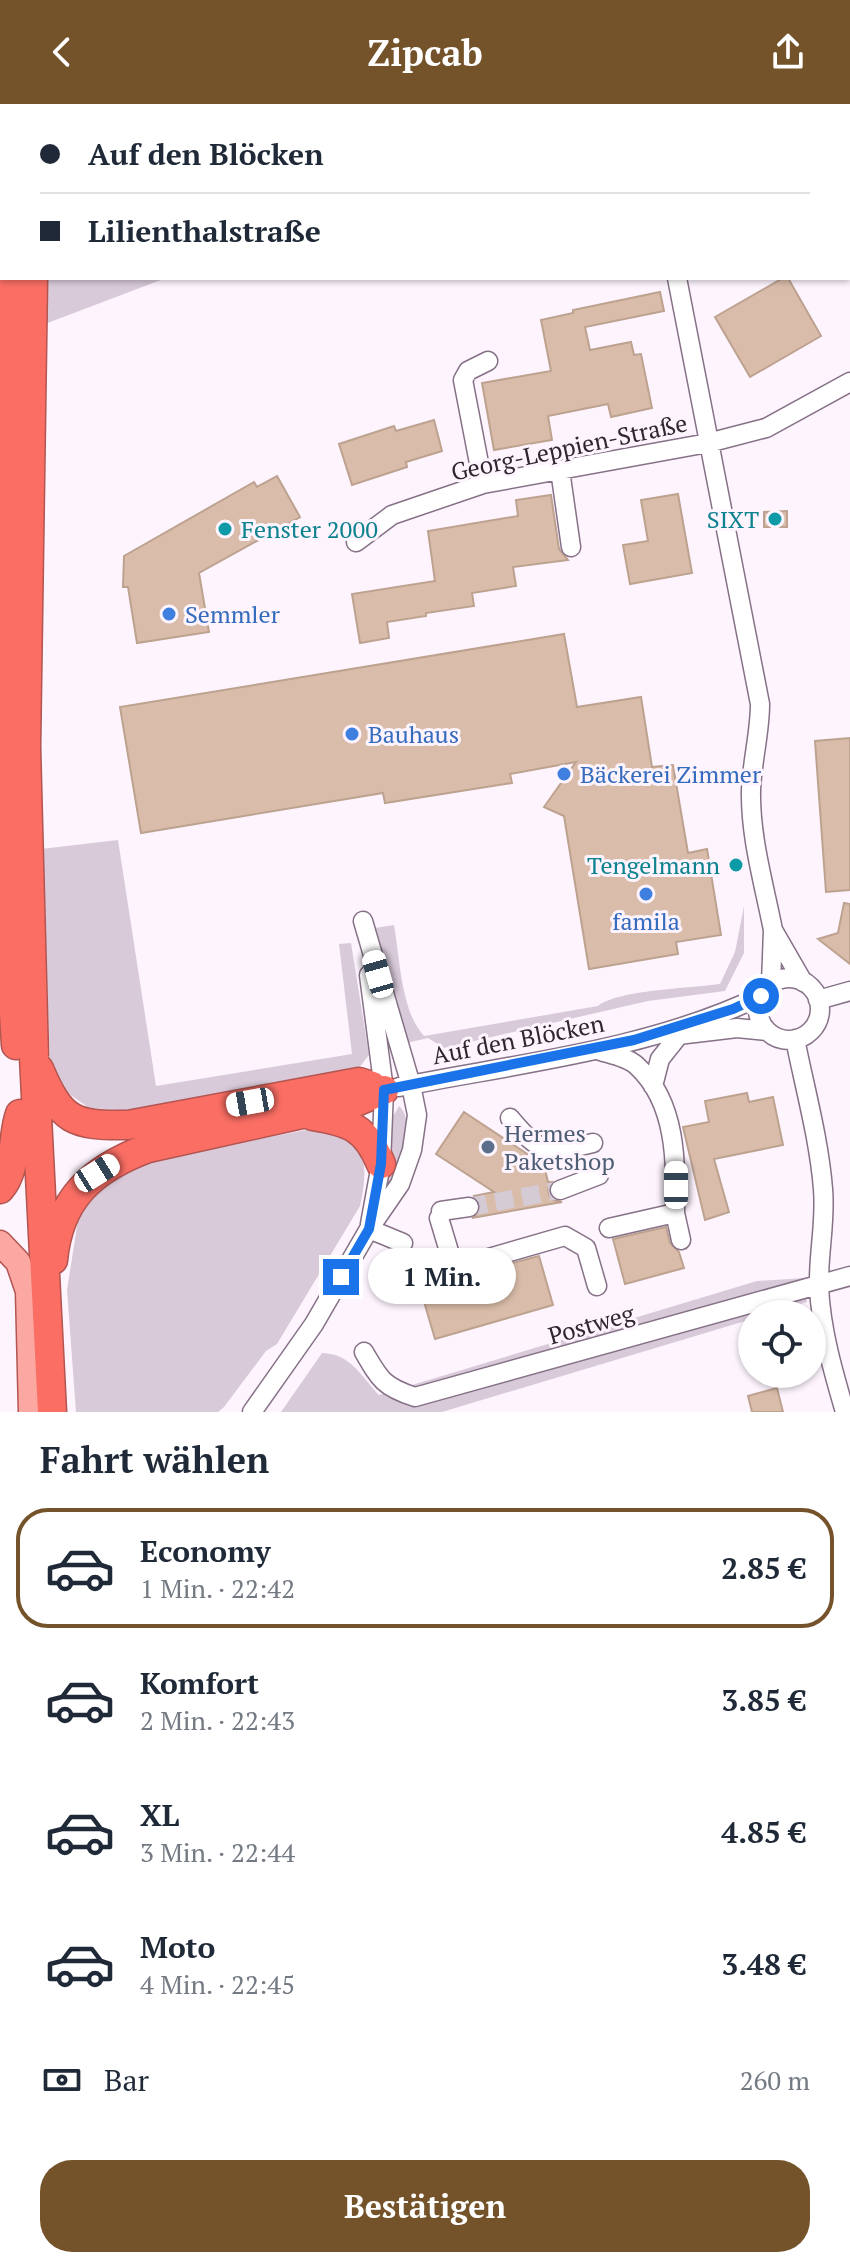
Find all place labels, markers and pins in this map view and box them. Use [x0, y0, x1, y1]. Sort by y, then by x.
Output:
place label: SIXT [707, 503, 759, 535]
marker: SIXT [766, 510, 784, 528]
place label: Fenster 2000 [241, 513, 378, 545]
marker: Fenster 2000 [216, 520, 234, 538]
place label: Semmler [185, 598, 281, 630]
marker: Semmler [160, 605, 178, 623]
place label: Bauhaus [368, 718, 459, 750]
marker: Bauhaus [343, 725, 361, 743]
place label: Bäckerei Zimmer [580, 758, 762, 790]
marker: Bäckerei Zimmer [555, 765, 573, 783]
place label: Tengelmann [587, 849, 720, 881]
marker: Tengelmann [727, 856, 745, 874]
marker: famila [637, 885, 655, 903]
place label: famila [612, 905, 680, 937]
place label: Hermes Paketshop [504, 1117, 615, 1177]
marker: Hermes Paketshop [479, 1138, 497, 1156]

